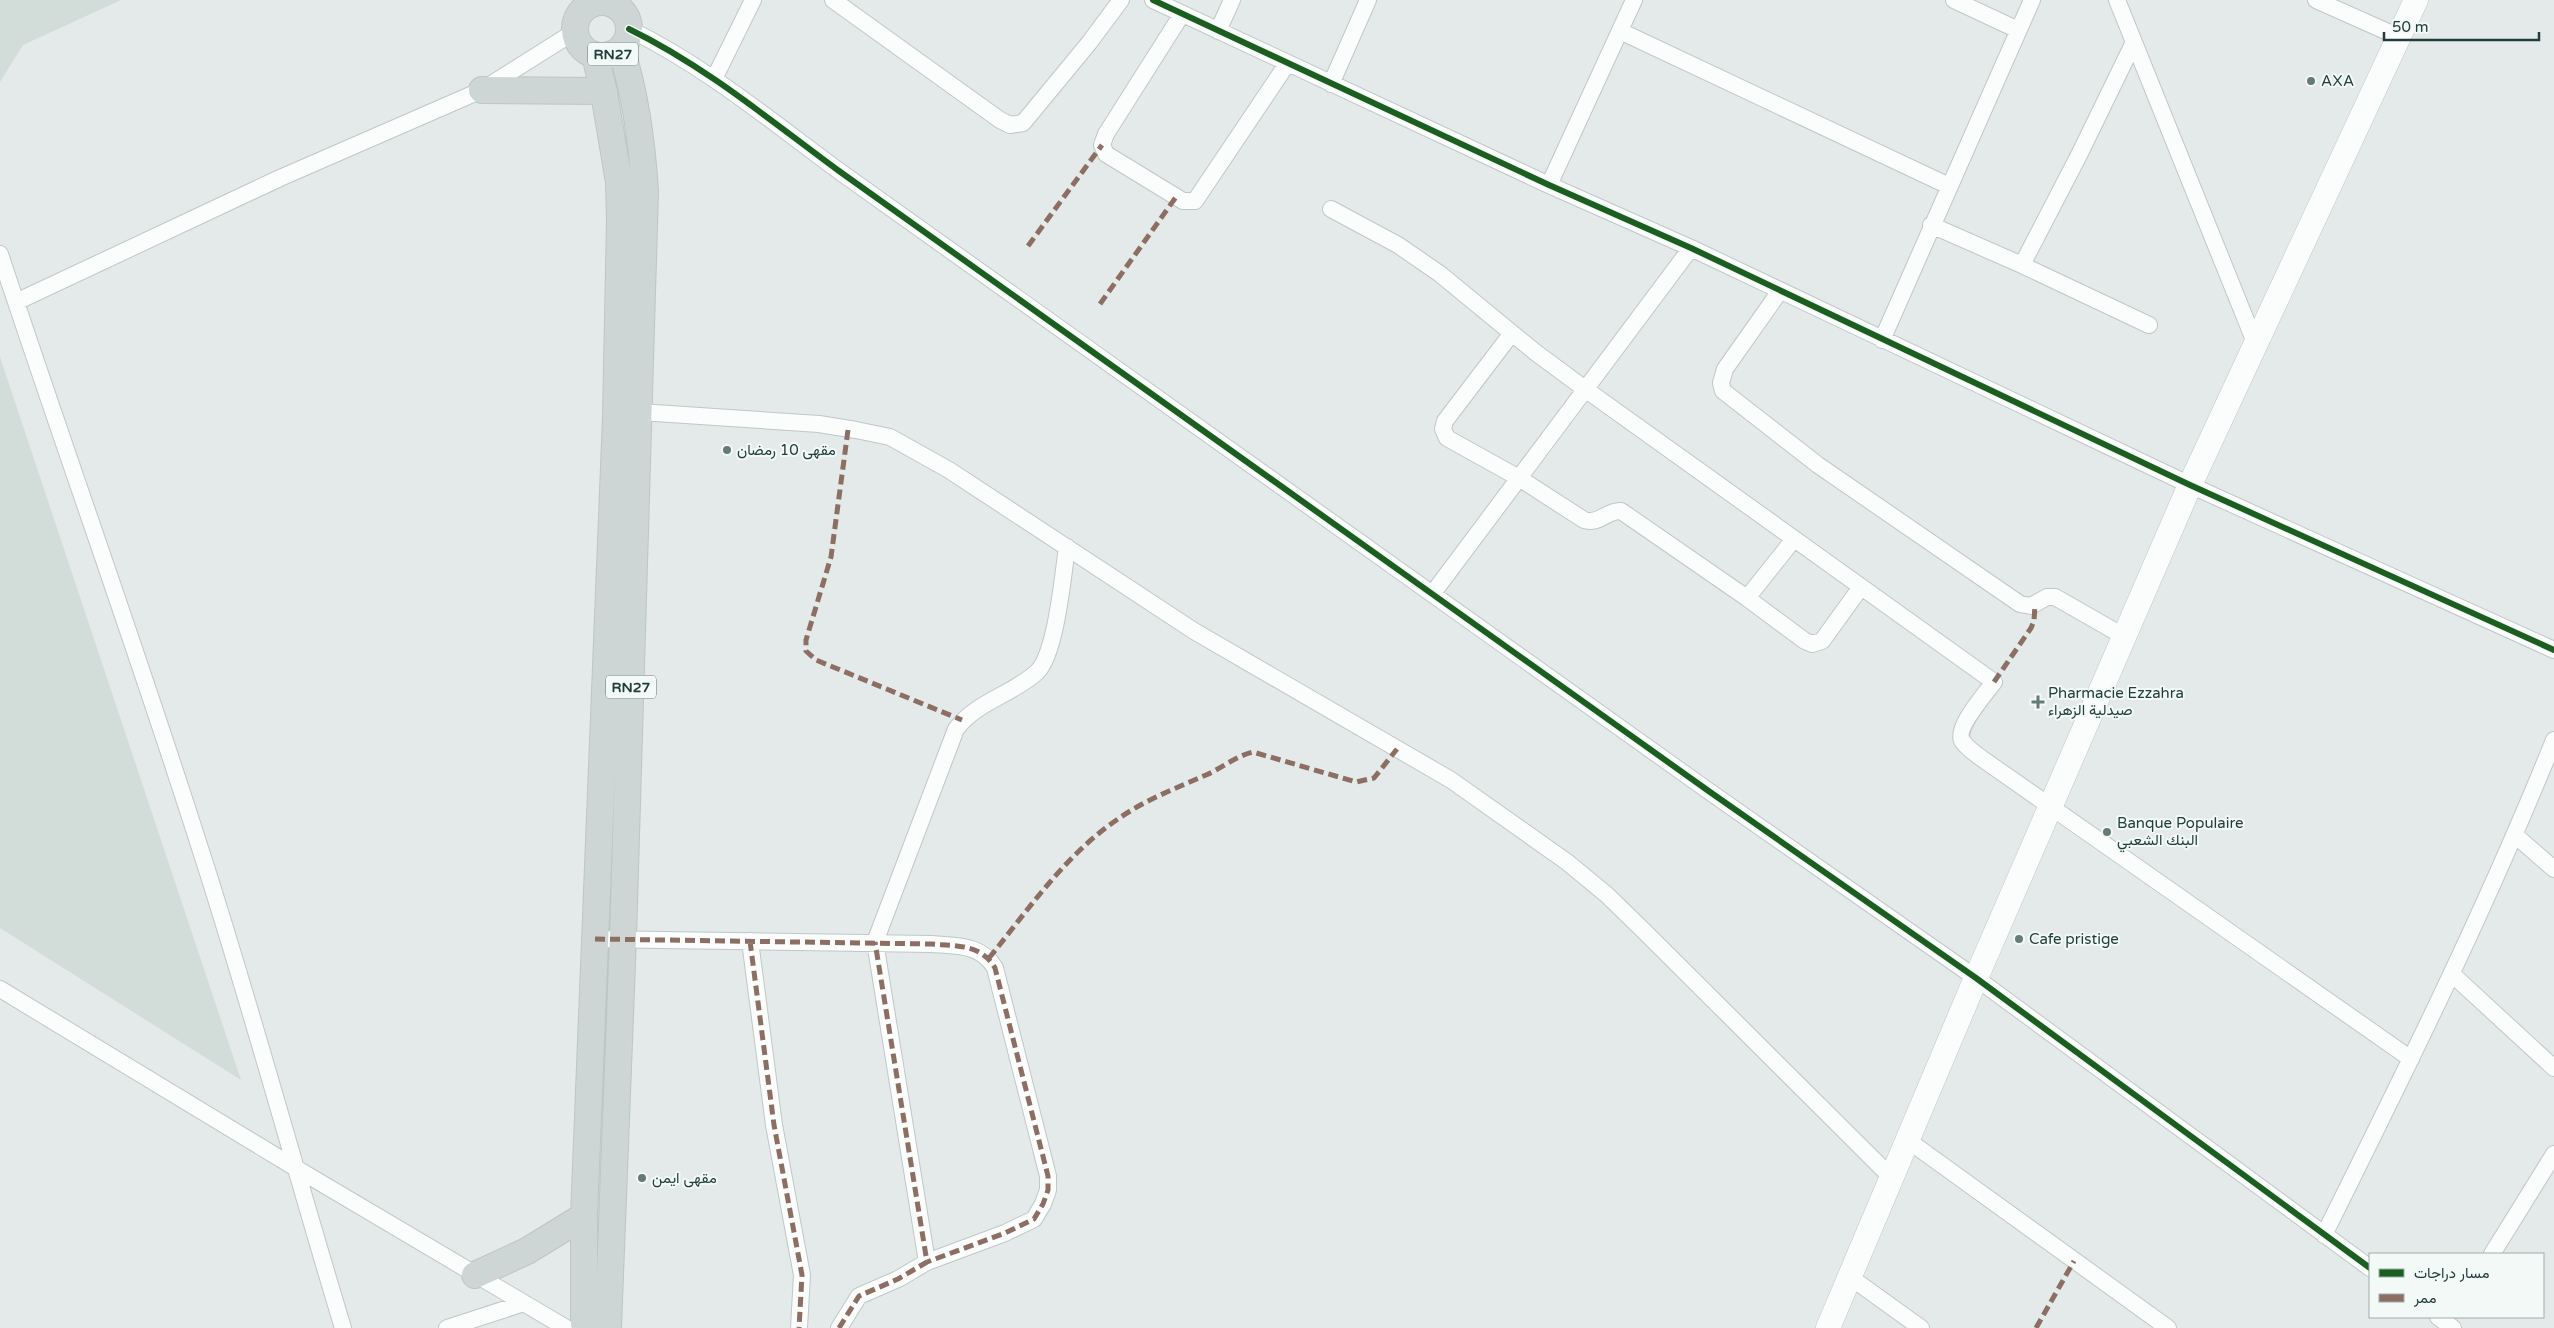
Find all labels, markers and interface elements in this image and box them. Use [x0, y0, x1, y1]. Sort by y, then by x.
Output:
scale bar [2384, 10, 2539, 42]
text: 50 m [2392, 18, 2429, 36]
road number: RN27 [588, 42, 638, 66]
place label: AXA [2321, 72, 2354, 90]
marker: AXA [2305, 75, 2317, 87]
place label: مقهى 10 رمضان [737, 441, 836, 460]
marker: مقهى 10 رمضان [721, 444, 733, 456]
road number: RN27 [606, 676, 656, 699]
place label: Pharmacie Ezzahra صيدلية الزهراء [2048, 684, 2184, 719]
marker: Pharmacie Ezzahra صيدلية الزهراء [2032, 696, 2044, 708]
place label: Banque Populaire البنك الشعبي [2117, 814, 2243, 853]
marker: Banque Populaire البنك الشعبي [2101, 826, 2113, 838]
place label: Cafe pristige [2029, 930, 2119, 948]
marker: Cafe pristige [2013, 933, 2025, 945]
place label: مقهى ايمن [652, 1169, 717, 1188]
marker: مقهى ايمن [636, 1172, 648, 1184]
legend [2369, 1253, 2544, 1318]
text: مسار دراجات [2414, 1264, 2489, 1282]
text: ممر [2413, 1289, 2436, 1307]

